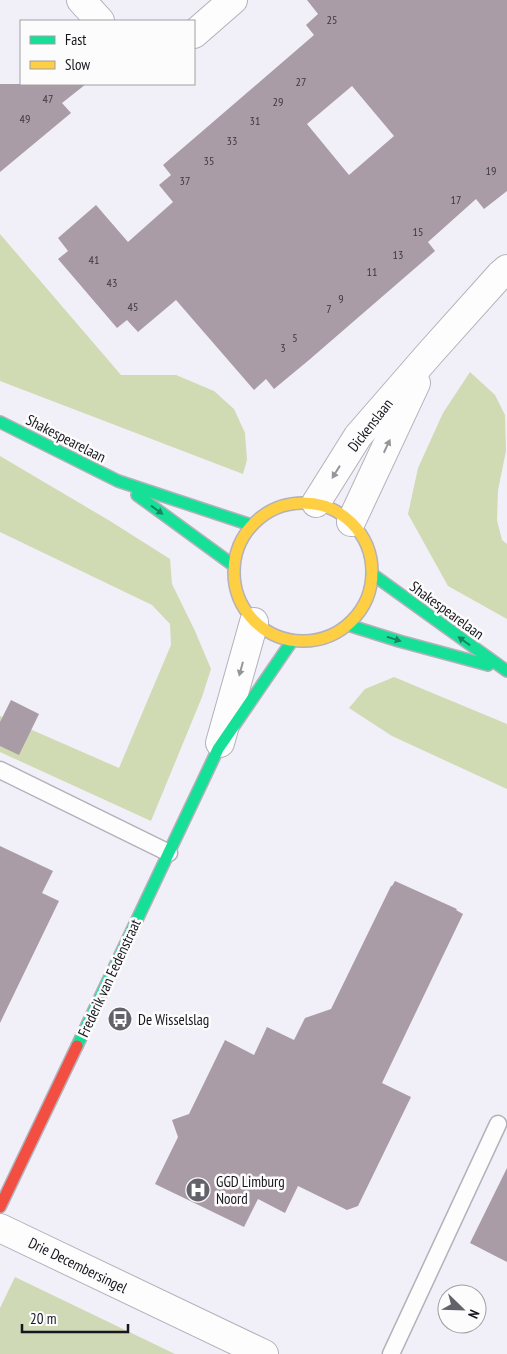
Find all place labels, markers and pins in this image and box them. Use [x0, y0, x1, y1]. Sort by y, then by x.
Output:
bus stop icon: De Wisselslag [107, 1006, 133, 1032]
place label: De Wisselslag [138, 1010, 209, 1029]
place label: GGD Limburg Noord [216, 1172, 285, 1208]
hospital icon: GGD Limburg Noord [185, 1177, 211, 1203]

